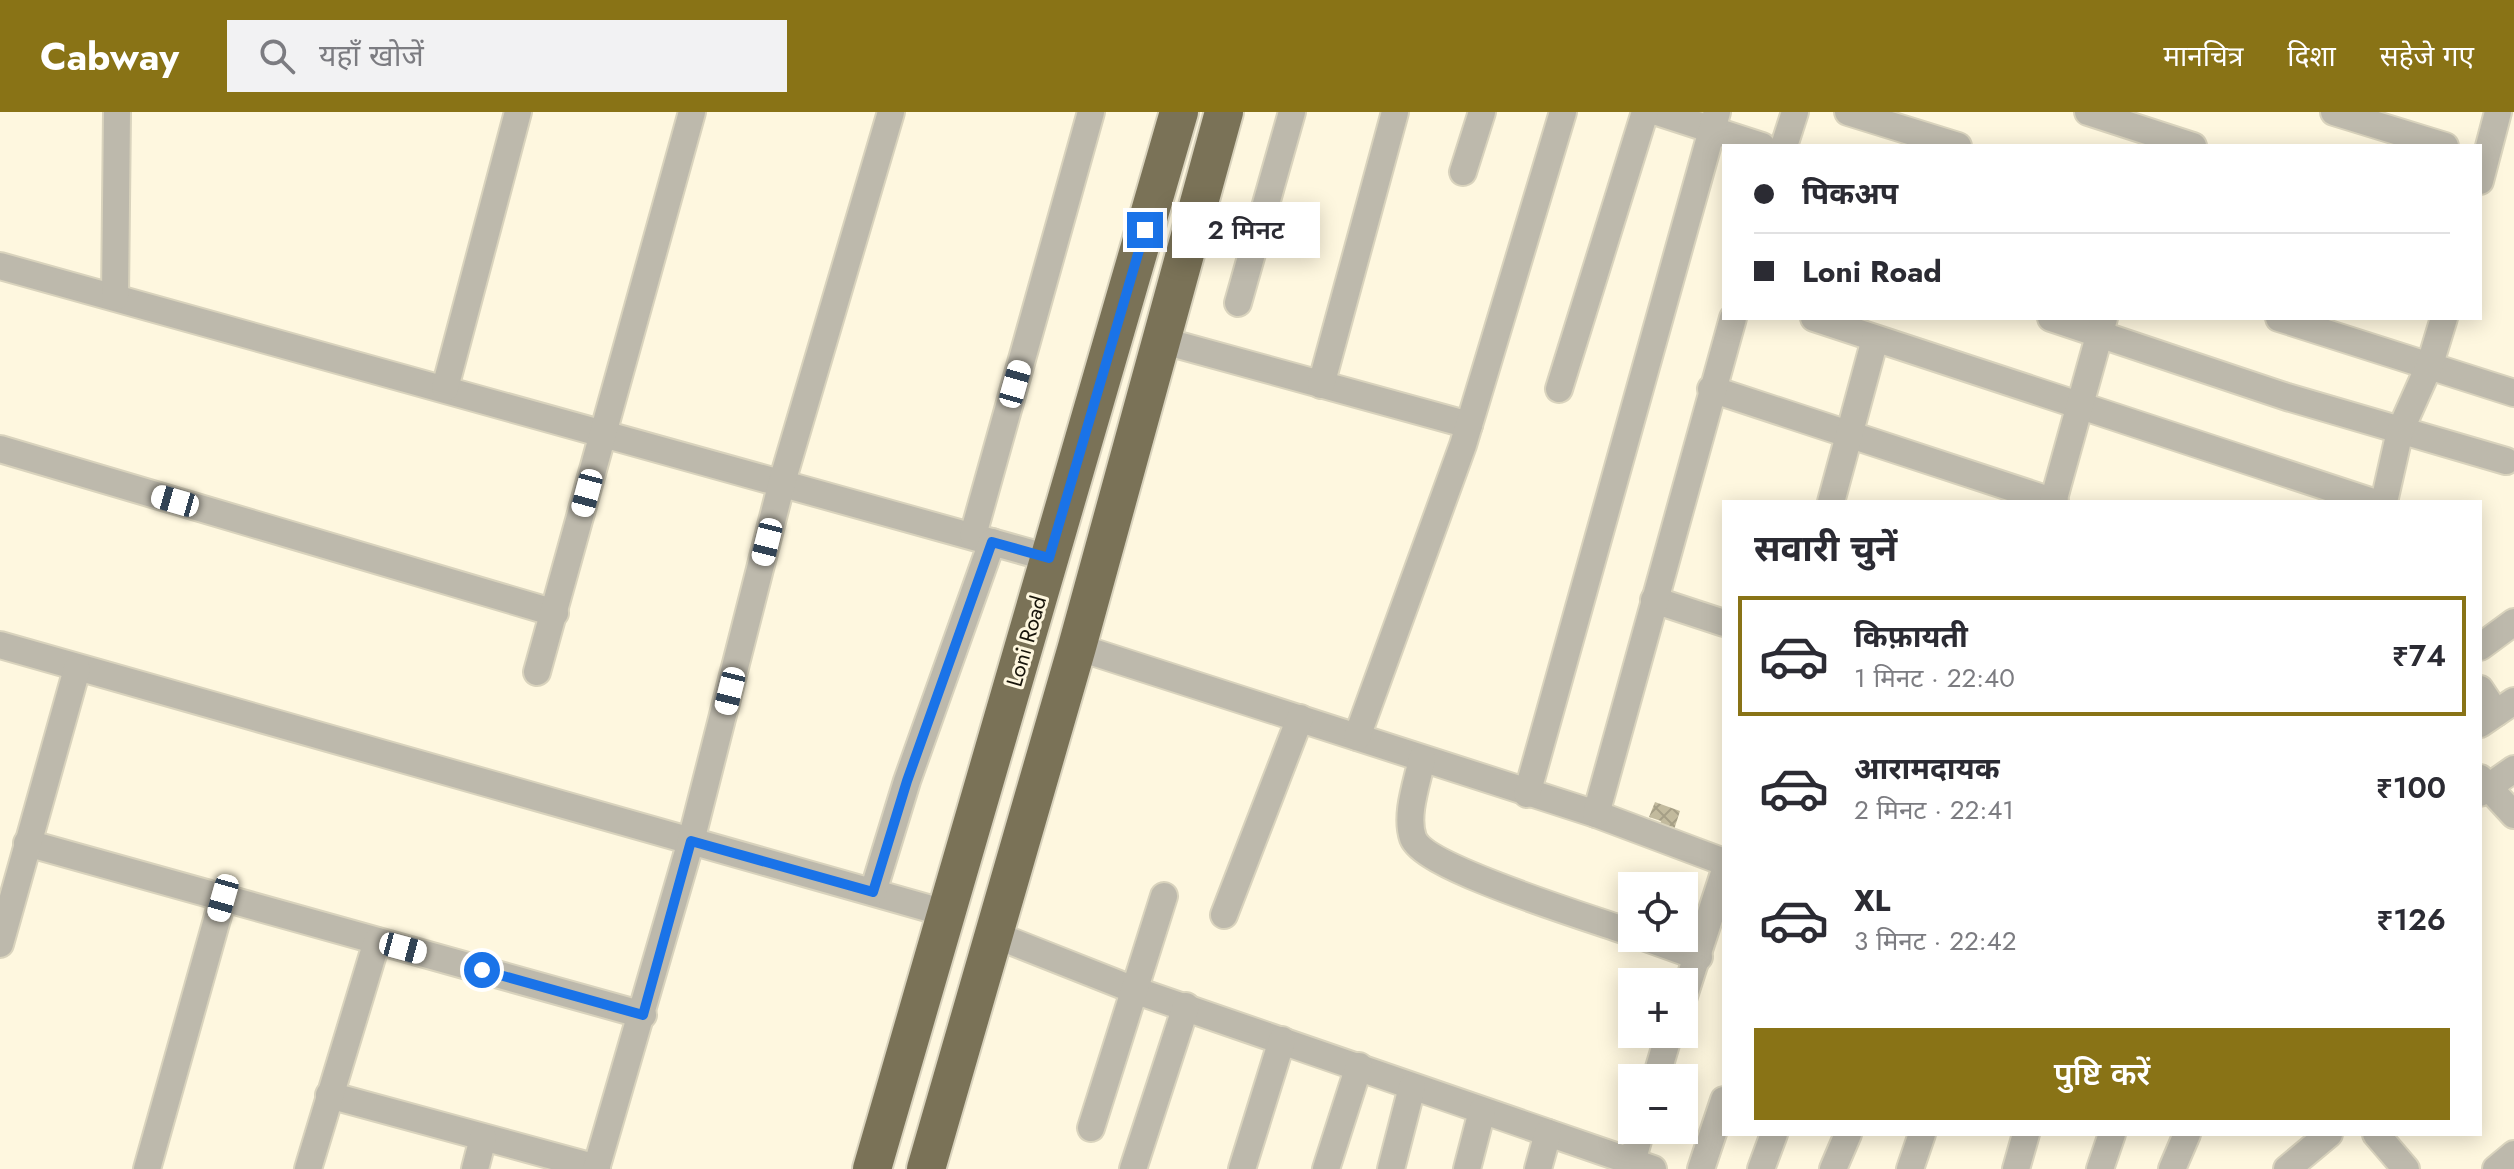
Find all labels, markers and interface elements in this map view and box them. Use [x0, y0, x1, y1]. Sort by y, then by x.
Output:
search box [227, 20, 787, 92]
text: Cabway [40, 29, 179, 84]
icon: search [255, 34, 299, 78]
text: यहाँ खोजें [319, 34, 424, 77]
text: मानचित्र [2163, 36, 2243, 77]
text: दिशा [2287, 36, 2336, 77]
text: सहेजे गए [2380, 36, 2474, 77]
text: पिकअप [1802, 172, 1898, 215]
callout: 2 मिनट [1173, 202, 1321, 258]
text: 2 मिनट [1208, 211, 1284, 249]
route end [1127, 212, 1163, 248]
text: Loni Road [1802, 250, 1942, 293]
car [997, 358, 1033, 410]
car [569, 467, 605, 519]
car [149, 483, 201, 519]
car [750, 516, 784, 568]
text: सवारी चुनें [1754, 522, 1897, 574]
street label: Loni Road [998, 592, 1054, 690]
text: किफ़ायती [1854, 615, 1968, 658]
icon: car [1758, 620, 1830, 692]
text: ₹74 [2392, 634, 2446, 677]
text: 1 मिनट · 22:40 [1854, 659, 2015, 697]
car [713, 665, 747, 717]
text: आरामदायक [1854, 747, 2000, 790]
icon: car [1758, 752, 1830, 824]
text: ₹100 [2376, 766, 2446, 809]
text: 2 मिनट · 22:41 [1854, 791, 2014, 829]
car [205, 872, 241, 924]
map controls [1618, 872, 1698, 1144]
button: locate [1618, 872, 1698, 952]
text: XL [1854, 879, 1890, 922]
icon: car [1758, 884, 1830, 956]
text: ₹126 [2376, 898, 2446, 941]
text: 3 मिनट · 22:42 [1854, 922, 2017, 960]
car [377, 930, 429, 966]
route start [464, 952, 500, 988]
button: + [1618, 968, 1698, 1048]
button: पुष्टि करें [1754, 1028, 2450, 1120]
button: − [1618, 1064, 1698, 1144]

